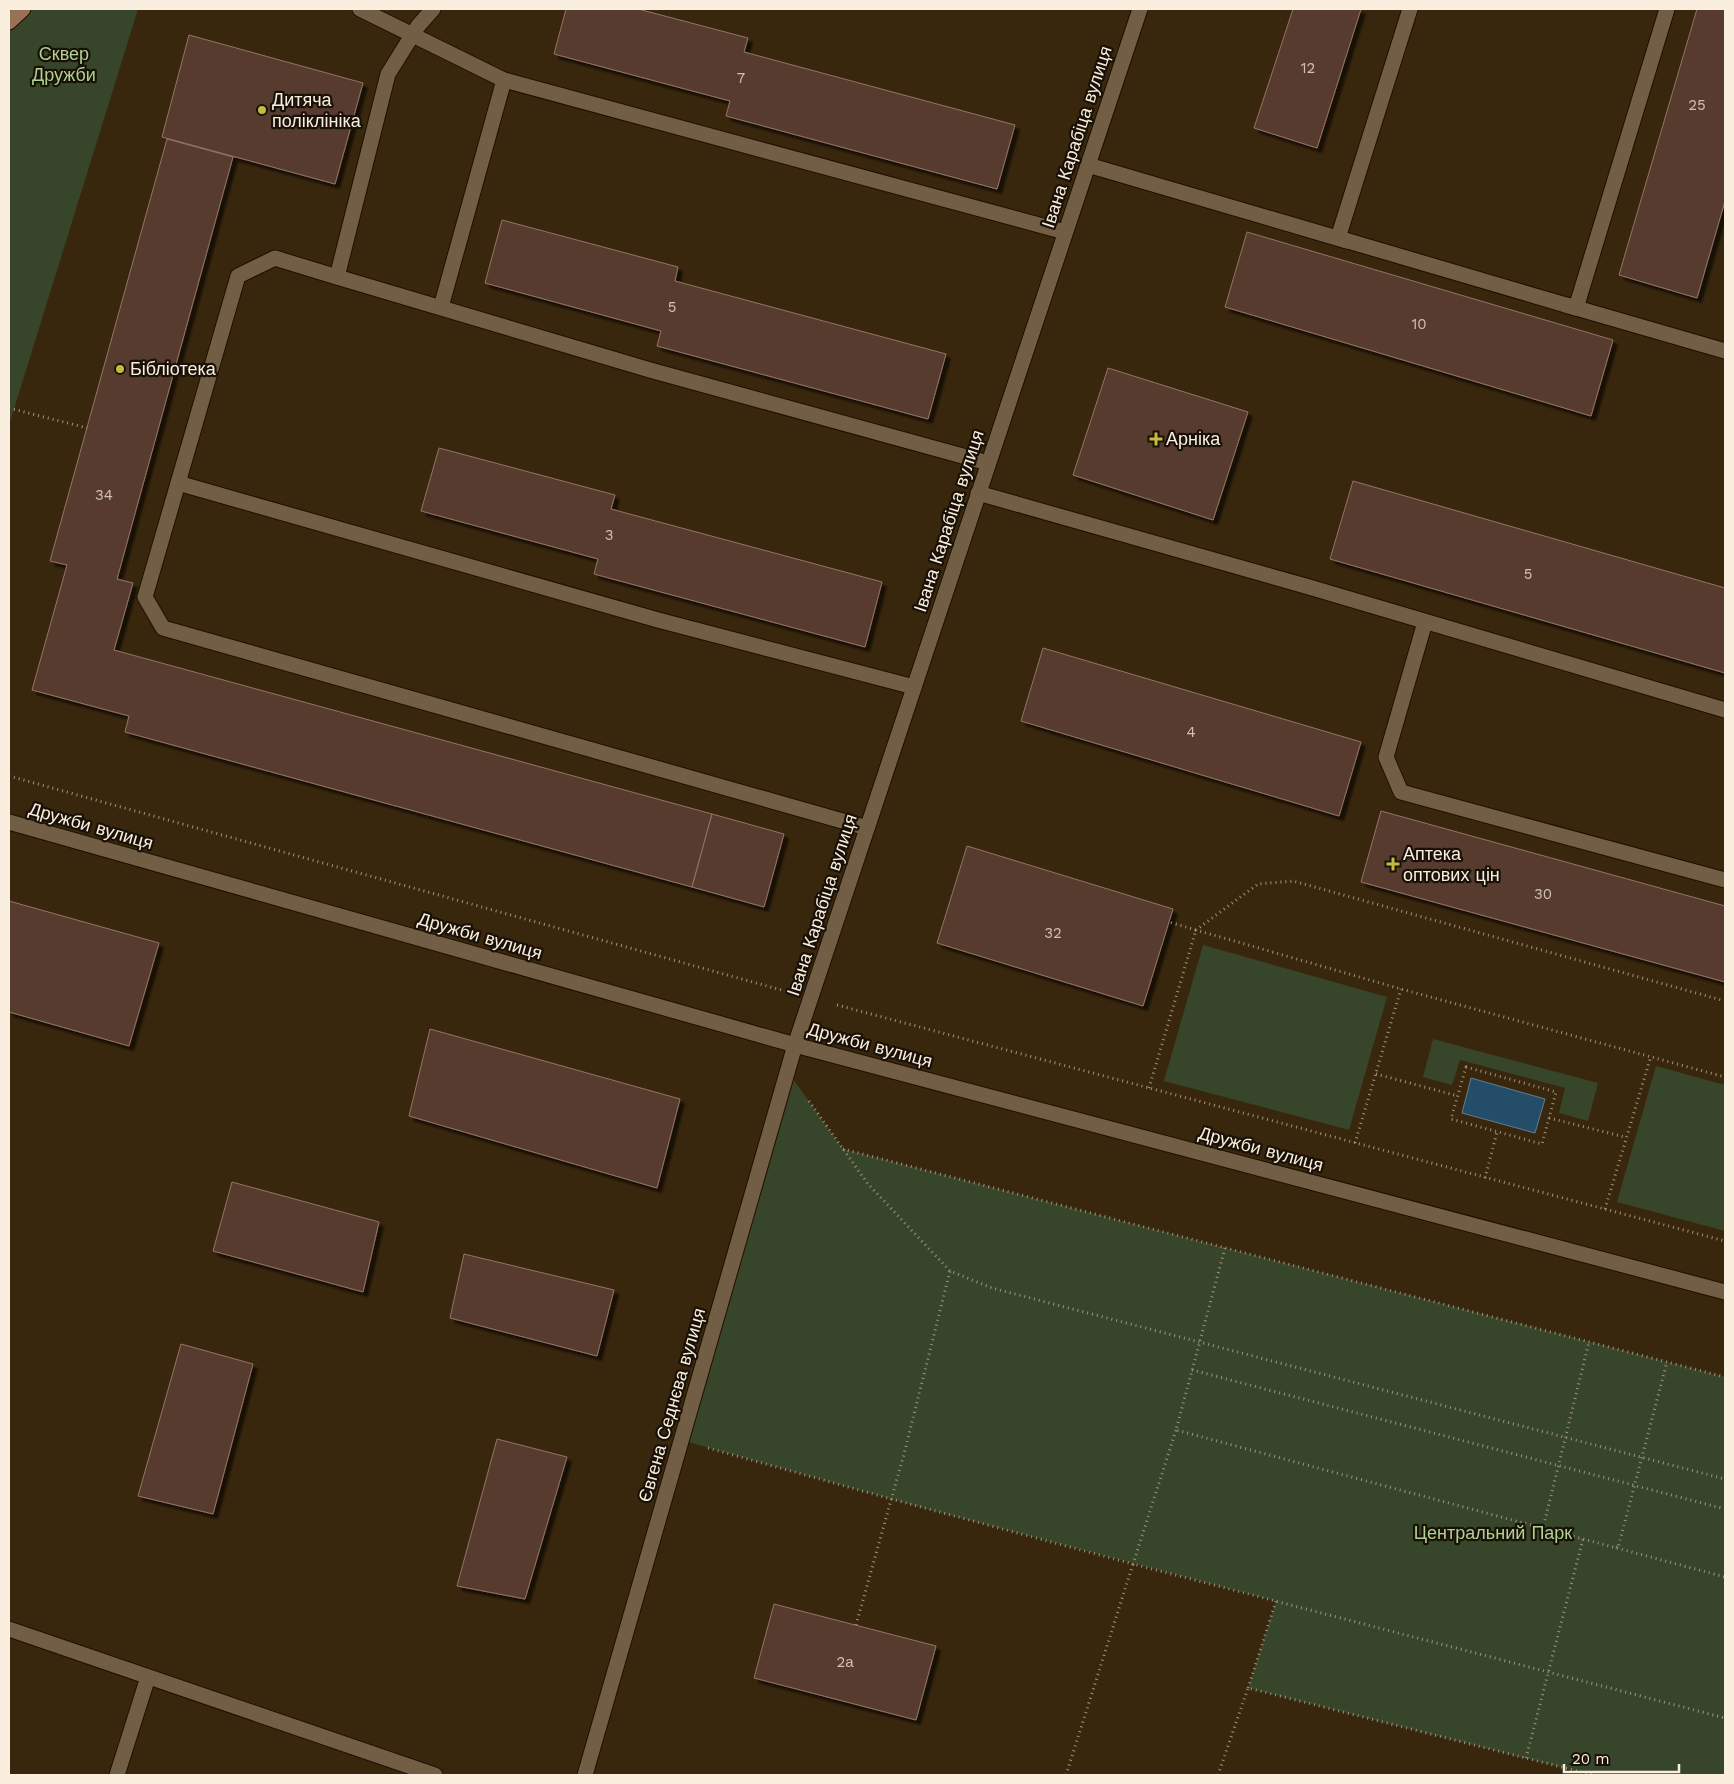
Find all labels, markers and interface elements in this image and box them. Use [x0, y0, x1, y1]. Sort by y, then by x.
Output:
park label: Сквер Дружби [32, 43, 96, 85]
street label: Івана Карабіца вулиця [1037, 43, 1116, 231]
house number: 12 [1301, 59, 1315, 77]
house number: 7 [737, 69, 745, 87]
place label: Дитяча поліклініка [272, 89, 362, 131]
house number: 25 [1688, 96, 1706, 114]
marker: Дитяча поліклініка [256, 104, 268, 116]
house number: 5 [668, 298, 676, 316]
house number: 10 [1411, 315, 1427, 333]
place label: Бібліотека [130, 358, 217, 379]
marker: Бібліотека [114, 363, 126, 375]
street label: Івана Карабіца вулиця [909, 427, 988, 615]
place label: Арніка [1166, 428, 1221, 449]
marker: Арніка [1150, 433, 1162, 445]
house number: 34 [95, 486, 113, 504]
house number: 3 [605, 526, 613, 544]
house number: 5 [1524, 565, 1532, 583]
house number: 4 [1186, 723, 1196, 741]
street label: Дружби вулиця [27, 798, 156, 853]
street label: Івана Карабіца вулиця [782, 811, 861, 999]
place label: Аптека оптових цін [1403, 843, 1500, 885]
marker: Аптека оптових цін [1387, 858, 1399, 870]
house number: 30 [1534, 885, 1552, 903]
street label: Дружби вулиця [416, 908, 545, 963]
house number: 32 [1044, 924, 1062, 942]
street label: Дружби вулиця [805, 1018, 935, 1071]
street label: Дружби вулиця [1196, 1122, 1326, 1175]
street label: Євгена Седнєва вулиця [634, 1305, 709, 1504]
park label: Центральний Парк [1414, 1522, 1572, 1543]
house number: 2а [836, 1653, 854, 1671]
scale bar [1564, 1742, 1679, 1774]
text: 20 m [1572, 1750, 1610, 1768]

